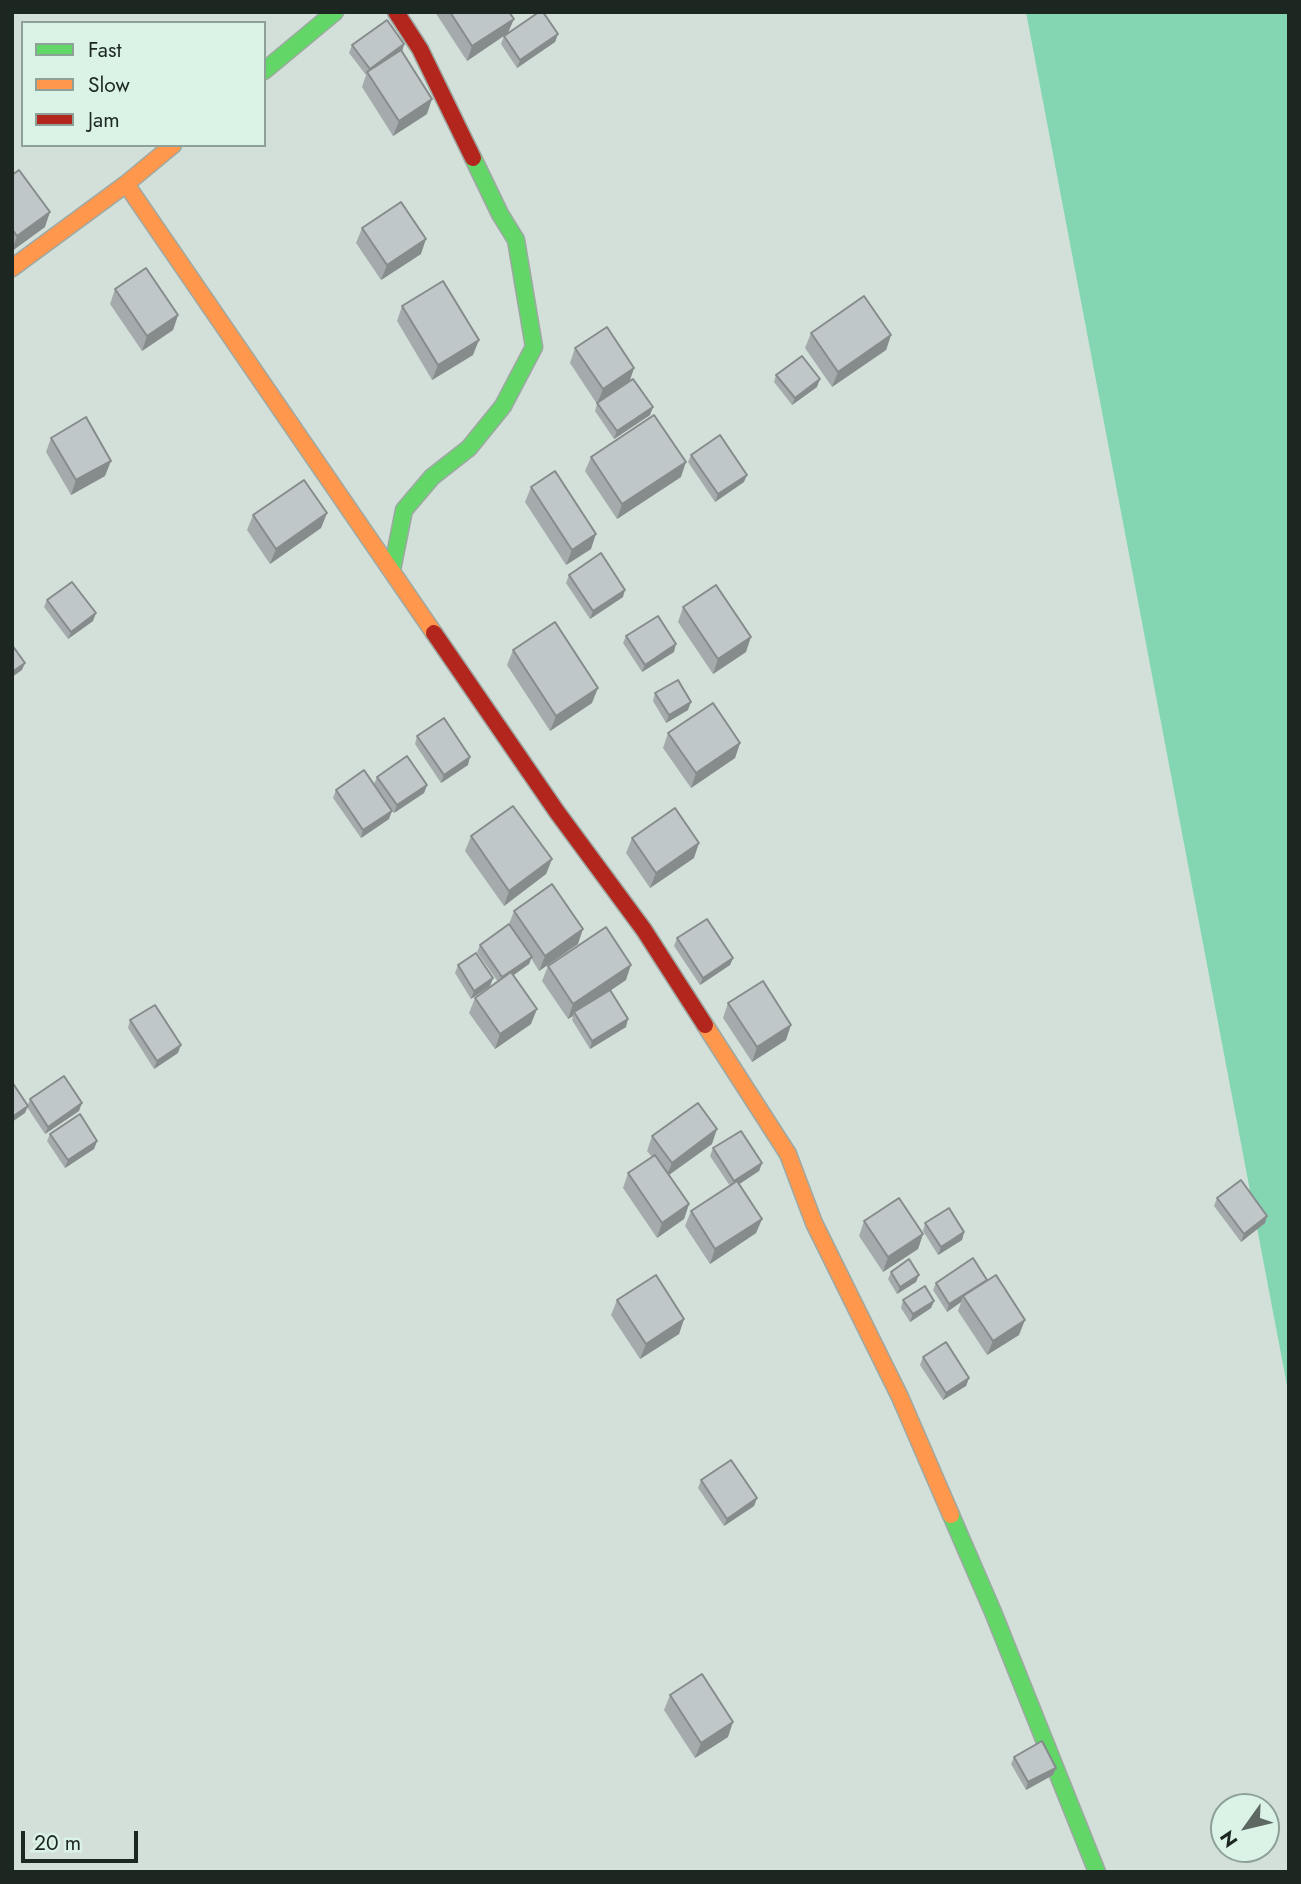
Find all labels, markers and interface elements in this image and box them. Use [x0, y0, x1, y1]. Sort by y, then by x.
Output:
legend [21, 21, 266, 147]
text: Fast [88, 35, 121, 65]
text: Slow [88, 70, 130, 100]
text: Jam [88, 105, 120, 135]
north arrow [1210, 1793, 1280, 1863]
scale bar [24, 1818, 142, 1862]
text: N [1213, 1825, 1244, 1853]
text: 20 m [34, 1828, 81, 1858]

